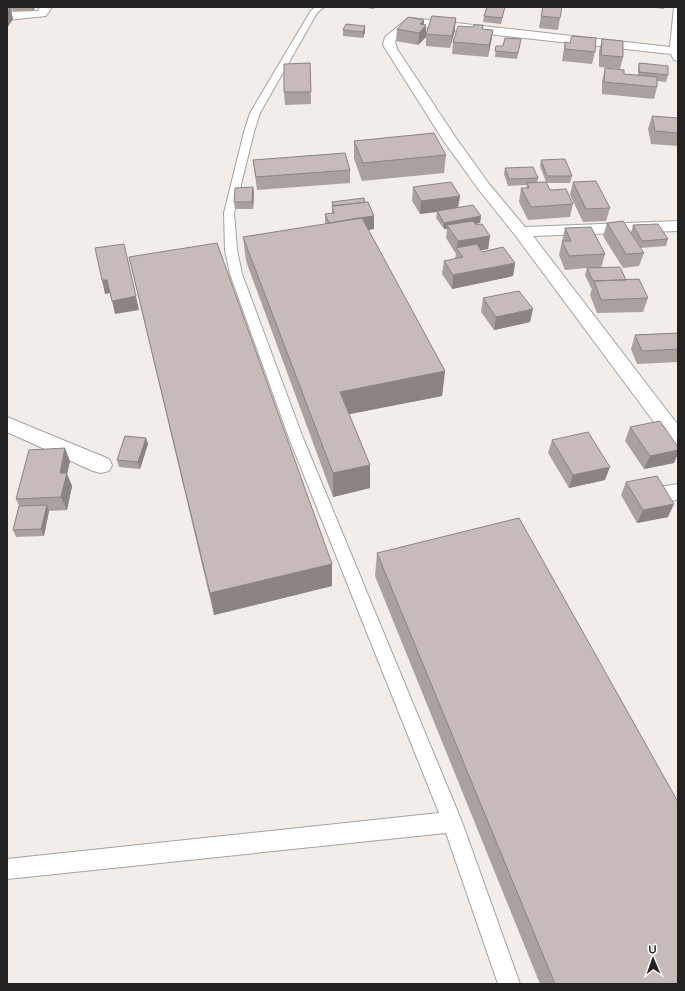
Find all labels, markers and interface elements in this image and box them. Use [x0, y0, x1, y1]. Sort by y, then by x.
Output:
north arrow [633, 939, 673, 979]
text: U [648, 943, 657, 956]

